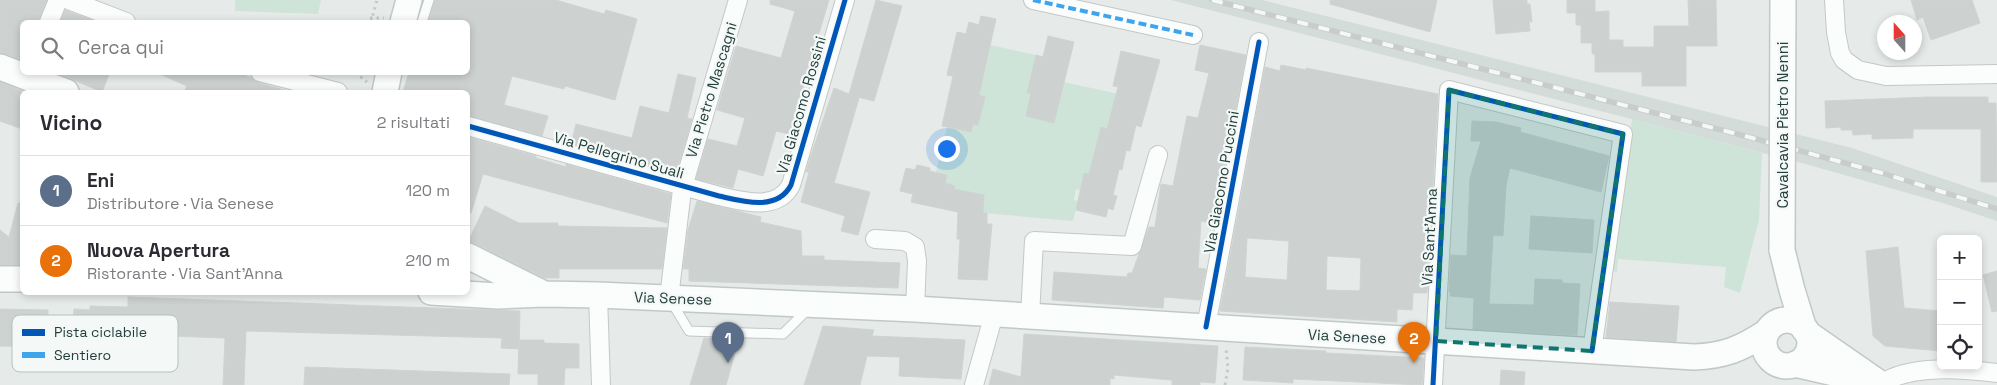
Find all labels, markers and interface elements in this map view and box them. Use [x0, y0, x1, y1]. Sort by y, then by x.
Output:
north arrow [1877, 15, 1922, 60]
search box [20, 20, 470, 75]
street label: Via Pietro Mascagni [681, 20, 741, 160]
icon: search [38, 34, 66, 62]
street label: Via Giacomo Rossini [772, 34, 830, 176]
text: Cerca qui [78, 35, 164, 60]
street label: Cavalcavia Pietro Nenni [1773, 41, 1792, 209]
text: Vicino [40, 109, 102, 136]
street label: Via Giacomo Puccini [1199, 109, 1243, 255]
text: 2 risultati [377, 112, 450, 133]
street label: Via Pellegrino Suali [552, 127, 686, 183]
your location [934, 136, 960, 162]
text: Eni [87, 168, 114, 193]
text: 1 [52, 180, 60, 201]
text: 120 m [406, 180, 450, 201]
street label: Via Sant'Anna [1417, 187, 1441, 286]
text: Distributore · Via Senese [87, 193, 274, 214]
map controls [1937, 235, 1982, 370]
button: + [1937, 235, 1982, 280]
text: Nuova Apertura [87, 238, 230, 263]
text: 2 [51, 250, 61, 271]
text: 210 m [406, 250, 450, 271]
text: Ristorante · Via Sant'Anna [87, 263, 283, 284]
button: − [1937, 280, 1982, 325]
street label: Via Senese [634, 287, 713, 309]
legend [12, 315, 178, 372]
pin: 1 [712, 322, 744, 363]
pin: 2 [1398, 322, 1430, 363]
text: Pista ciclabile [54, 323, 147, 341]
street label: Via Senese [1307, 324, 1387, 348]
button: locate [1937, 325, 1982, 370]
text: Sentiero [54, 346, 111, 364]

